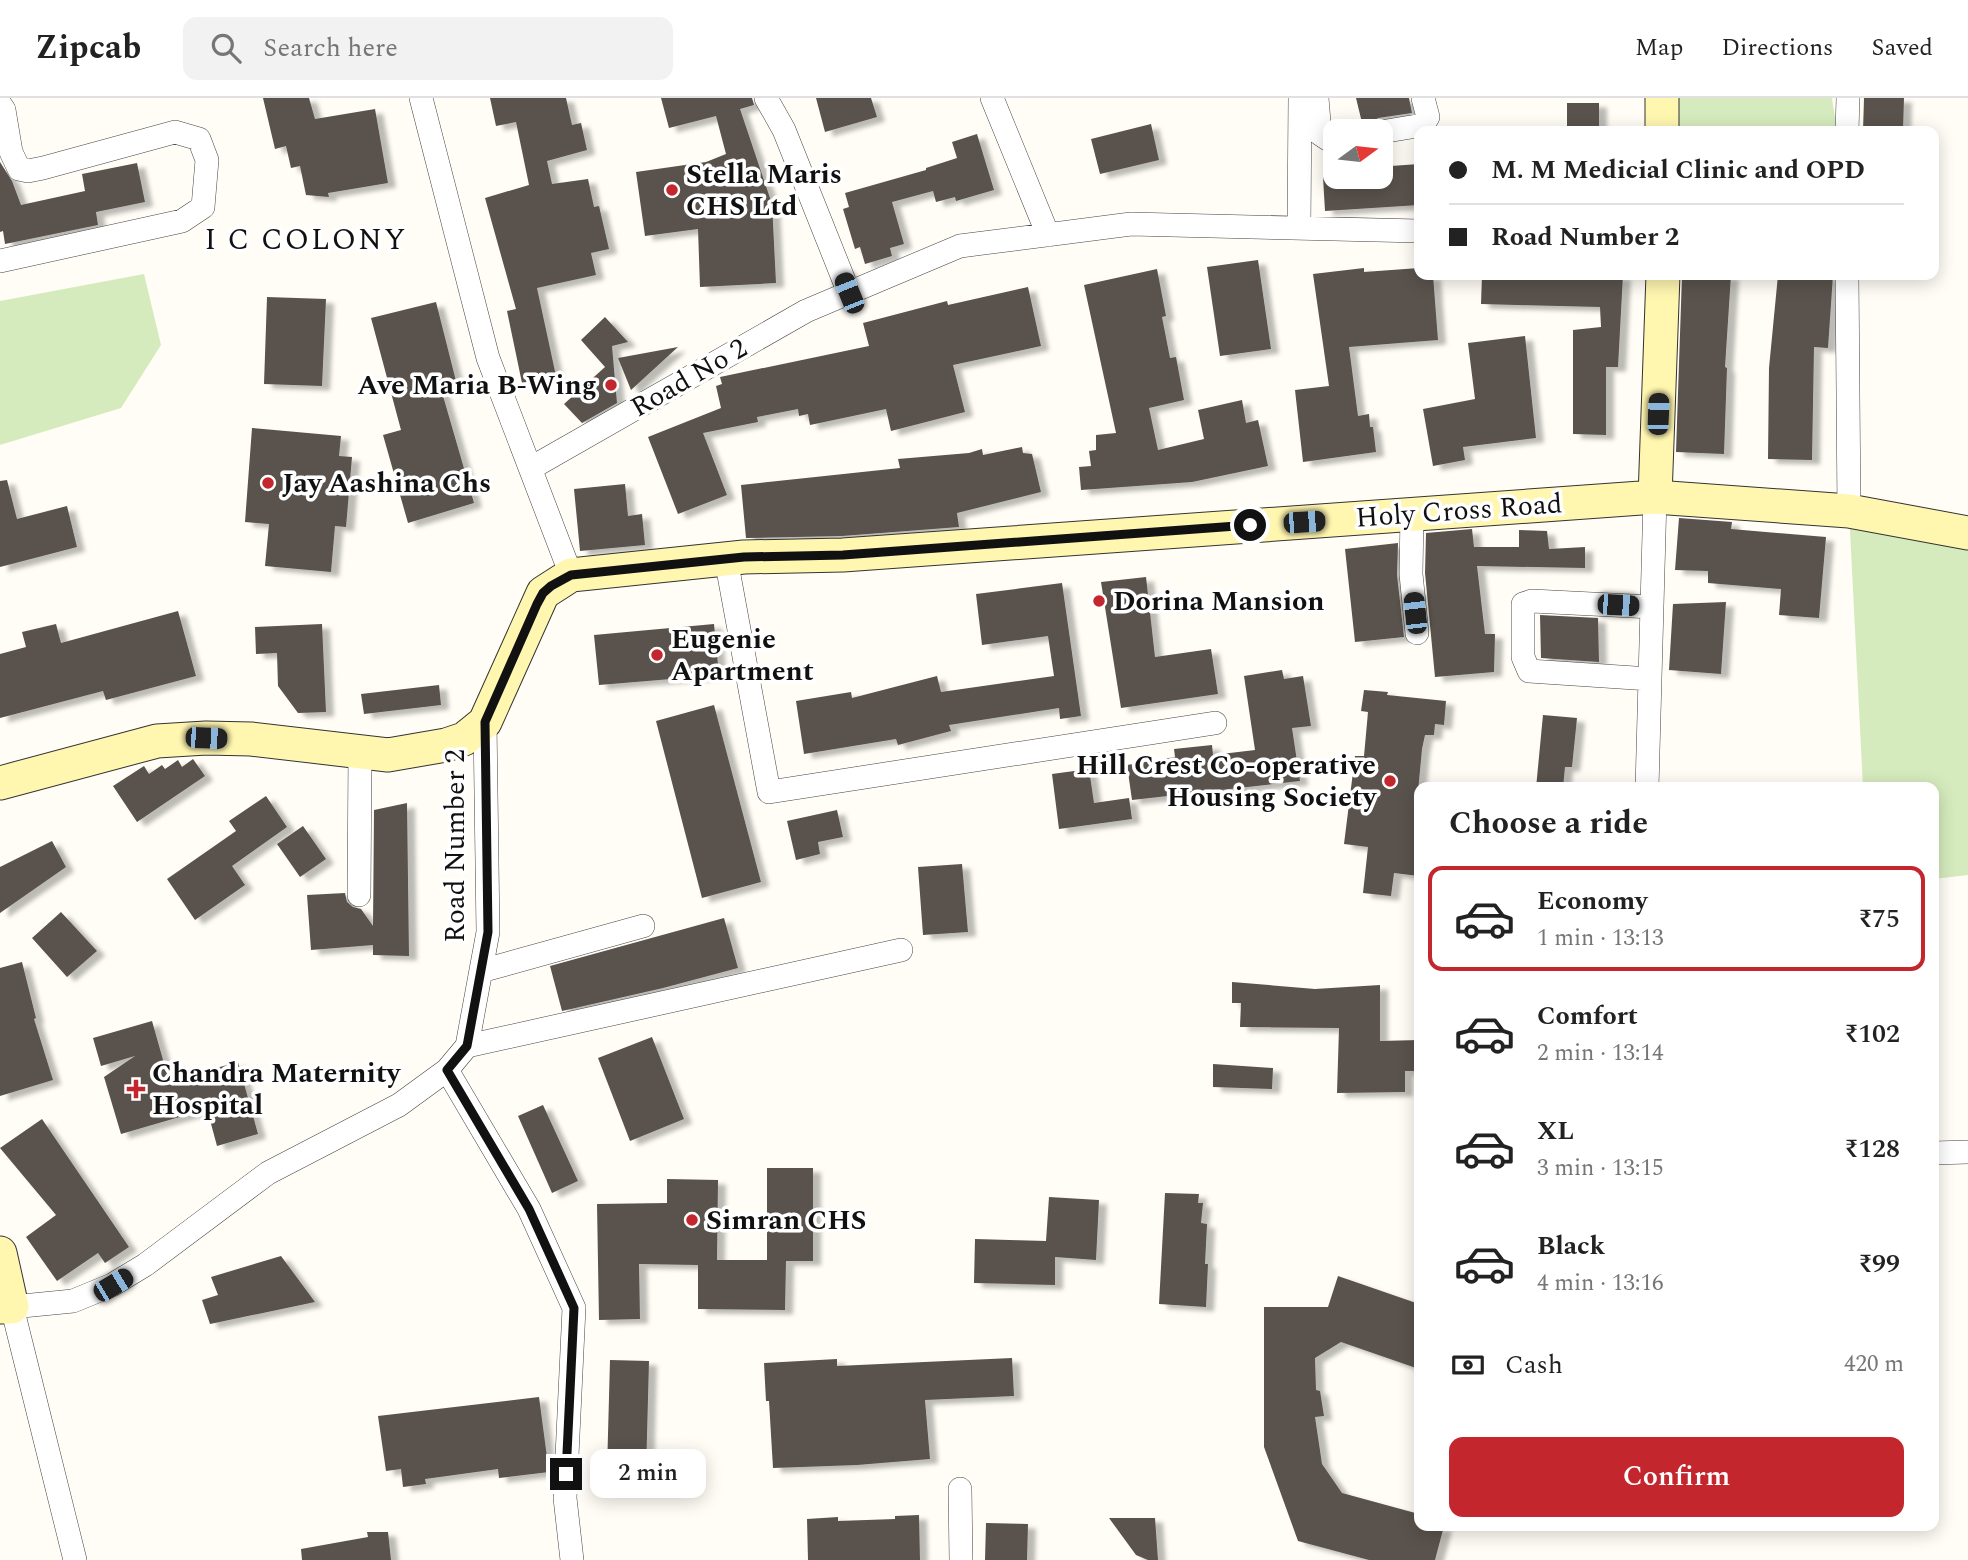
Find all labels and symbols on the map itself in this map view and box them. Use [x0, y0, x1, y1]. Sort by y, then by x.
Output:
north arrow [1323, 119, 1393, 189]
place label: Stella Maris CHS Ltd [686, 153, 842, 228]
marker: Stella Maris CHS Ltd [664, 182, 680, 198]
district label: I C COLONY [204, 217, 408, 263]
car [832, 270, 867, 316]
street label: Road No 2 [623, 327, 755, 429]
place label: Ave Maria B-Wing [357, 364, 597, 407]
marker: Ave Maria B-Wing [603, 377, 619, 393]
car [1647, 393, 1670, 435]
place label: Jay Aashina Chs [282, 462, 491, 505]
marker: Jay Aashina Chs [260, 475, 276, 491]
street label: Holy Cross Road [1354, 482, 1564, 540]
route start [1234, 509, 1266, 541]
car [1283, 510, 1326, 534]
place label: Dorina Mansion [1113, 580, 1325, 623]
car [1403, 591, 1428, 635]
marker: Dorina Mansion [1091, 593, 1107, 609]
car [1597, 593, 1640, 617]
place label: Eugenie Apartment [671, 618, 814, 693]
marker: Eugenie Apartment [649, 647, 665, 663]
car [185, 727, 228, 749]
place label: Hill Crest Co-operative Housing Society [1076, 744, 1378, 819]
street label: Road Number 2 [434, 749, 477, 943]
marker: Hill Crest Co-operative Housing Society [1382, 773, 1398, 789]
place label: Chandra Maternity Hospital [152, 1052, 402, 1127]
marker: Chandra Maternity Hospital [126, 1079, 146, 1099]
place label: Simran CHS [706, 1199, 867, 1242]
marker: Simran CHS [684, 1212, 700, 1228]
car [90, 1265, 137, 1305]
callout: 2 min [590, 1450, 706, 1498]
route end [550, 1458, 582, 1490]

